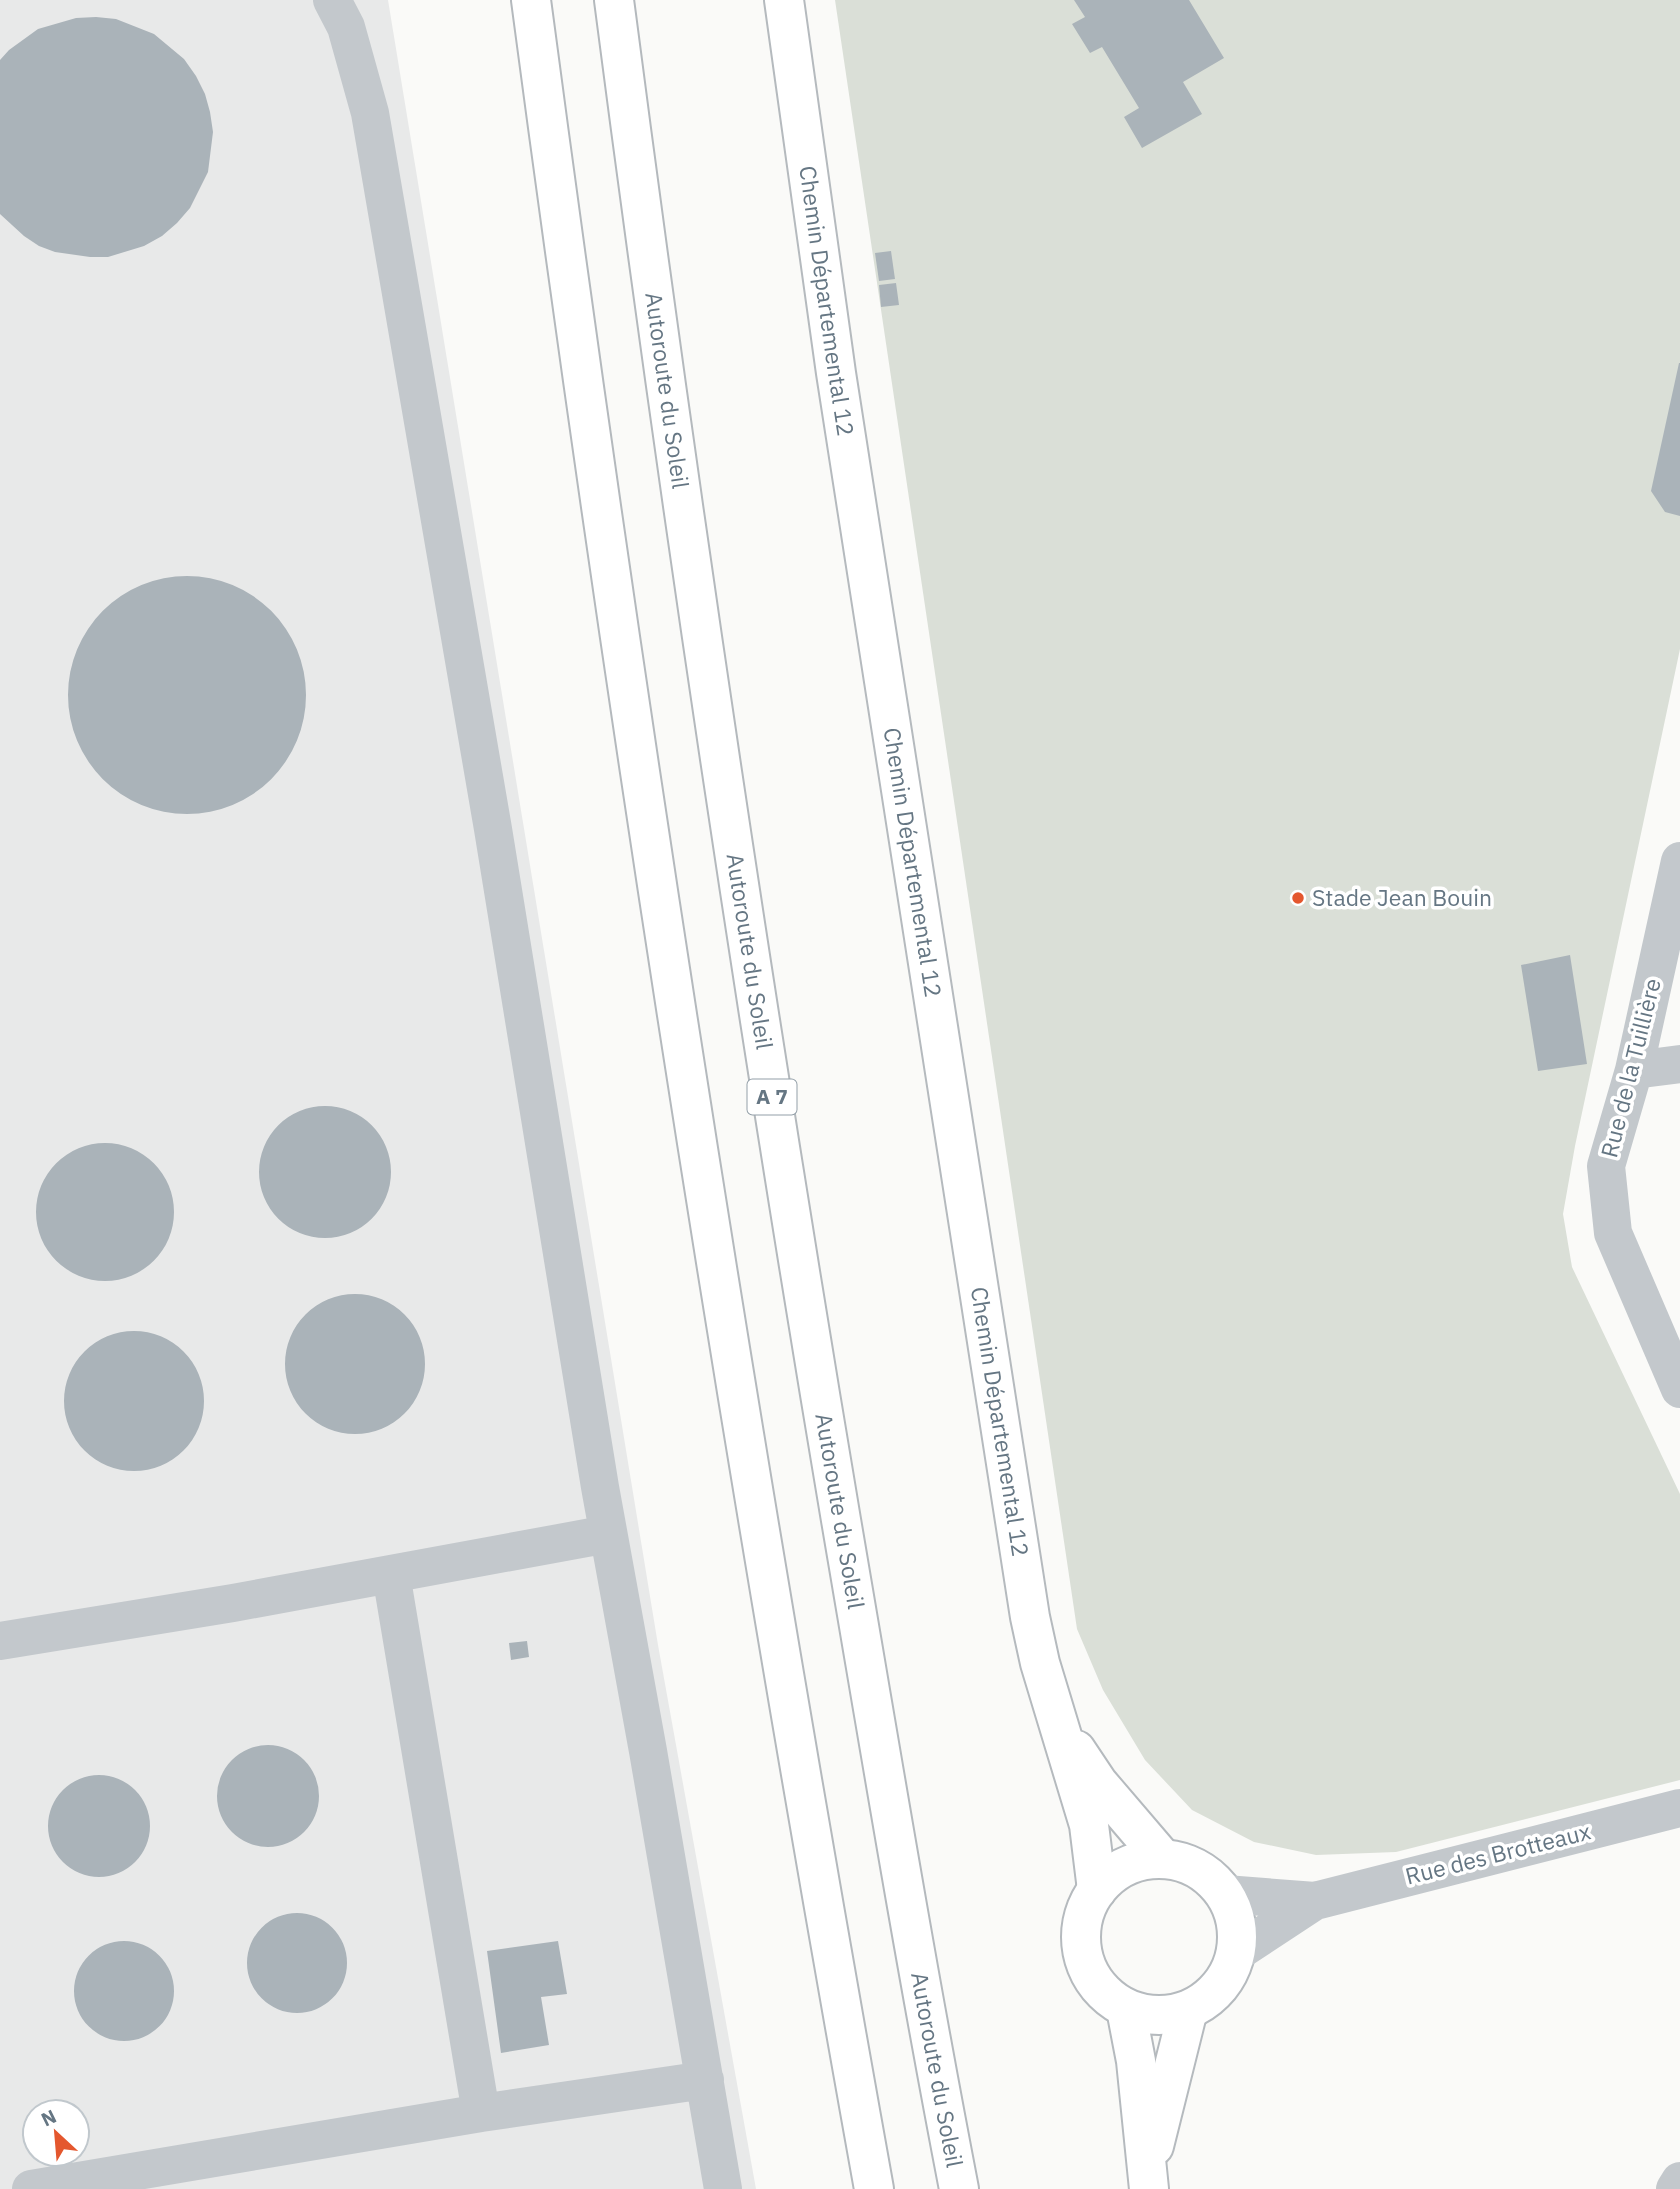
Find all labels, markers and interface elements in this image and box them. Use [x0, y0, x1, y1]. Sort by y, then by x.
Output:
street label: Chemin Départemental 12 [793, 164, 862, 438]
street label: Autoroute du Soleil [639, 290, 696, 491]
street label: Chemin Départemental 12 [877, 725, 949, 999]
street label: Autoroute du Soleil [720, 851, 780, 1051]
place label: Stade Jean Bouin [1312, 882, 1492, 912]
marker: Stade Jean Bouin [1290, 890, 1306, 906]
street label: Rue de la Tuillière [1593, 975, 1667, 1161]
road number: A 7 [748, 1080, 796, 1114]
street label: Chemin Départemental 12 [965, 1284, 1036, 1559]
street label: Autoroute du Soleil [809, 1411, 872, 1611]
street label: Rue des Brotteaux [1402, 1815, 1594, 1891]
street label: Autoroute du Soleil [905, 1970, 971, 2170]
north arrow [21, 2098, 91, 2168]
text: N [37, 2104, 60, 2132]

